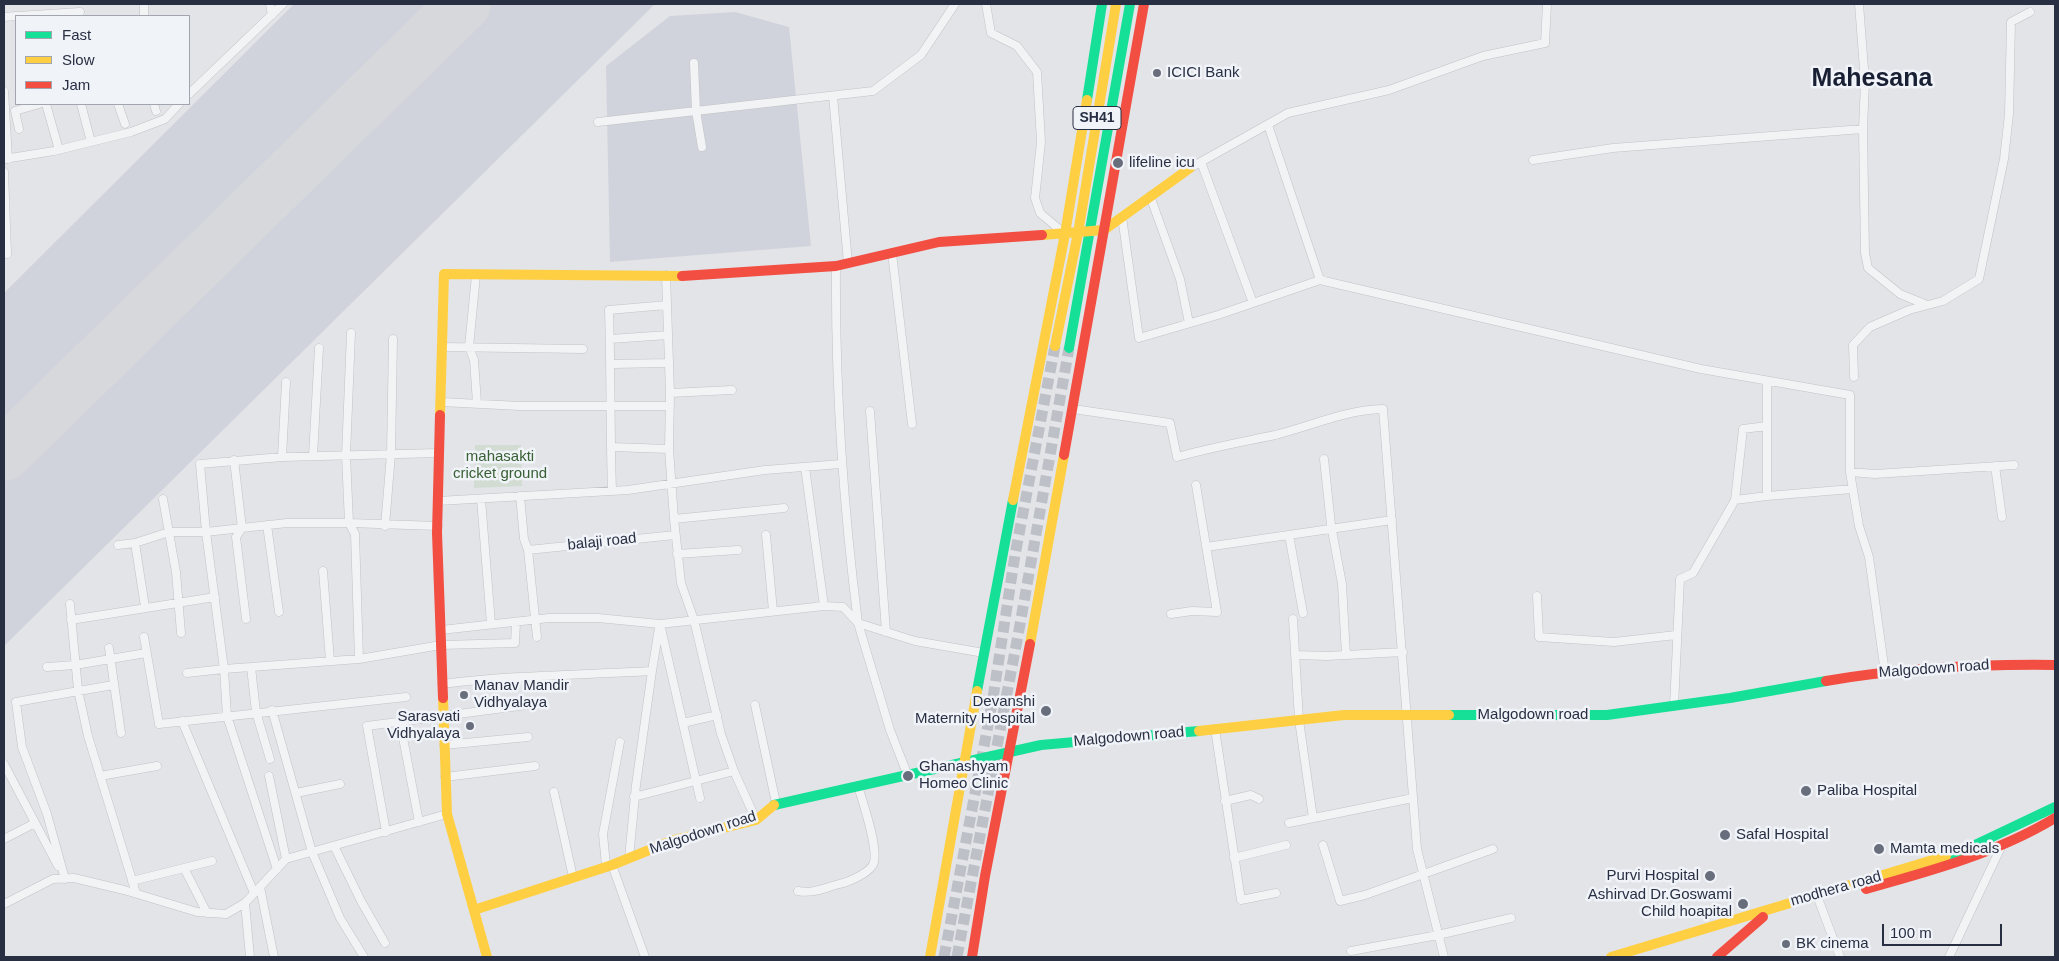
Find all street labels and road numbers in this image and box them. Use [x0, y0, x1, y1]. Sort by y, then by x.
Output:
road number: SH41 [1073, 106, 1121, 130]
street label: balaji road [567, 529, 637, 555]
street label: Malgodown road [1878, 656, 1990, 682]
street label: Malgodown road [1478, 706, 1588, 724]
street label: Malgodown road [1073, 723, 1185, 751]
street label: Malgodown road [647, 807, 759, 859]
street label: modhera road [1789, 867, 1883, 911]

